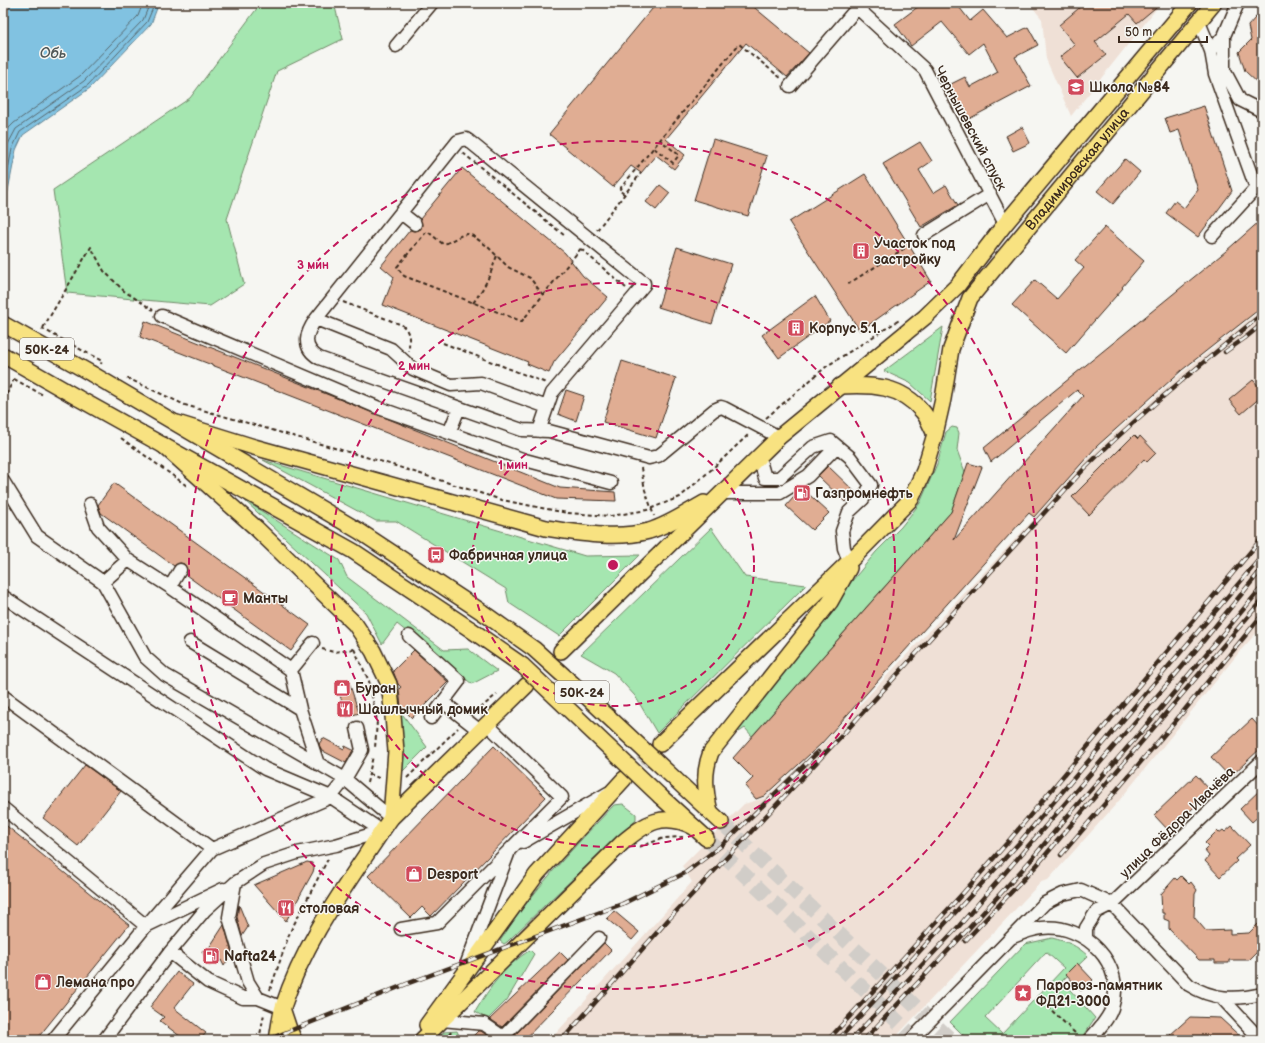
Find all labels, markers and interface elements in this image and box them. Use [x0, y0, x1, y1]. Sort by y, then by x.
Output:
scale bar [1119, 18, 1207, 44]
text: 50 m [1125, 25, 1152, 40]
water label: Обь [40, 44, 66, 63]
street label: Чернышевский спуск [931, 63, 1011, 194]
school or university icon: Школа №84 [1066, 77, 1086, 97]
place label: Школа №84 [1089, 79, 1171, 96]
street label: Владимировская улица [1022, 104, 1133, 234]
place label: Участок под застройку [874, 235, 956, 268]
building icon: Участок под застройку [851, 241, 871, 261]
text: 3 мин [297, 258, 329, 273]
building icon: Корпус 5.1. [786, 318, 806, 338]
place label: Корпус 5.1. [809, 320, 880, 337]
road number: 50К-24 [20, 338, 74, 360]
text: 2 мин [398, 359, 430, 374]
text: 1 мин [498, 458, 528, 473]
fuel station icon: Газпромнефть [792, 483, 812, 503]
place label: Газпромнефть [815, 485, 913, 502]
bus stop icon: Фабричная улица [426, 545, 446, 565]
place label: Фабричная улица [449, 547, 568, 564]
centre of rings [606, 558, 620, 572]
cafe icon: Манты [220, 588, 240, 608]
place label: Манты [243, 590, 288, 607]
shop icon: Буран [332, 678, 352, 698]
place label: Буран [355, 680, 396, 697]
road number: 50К-24 [555, 681, 609, 703]
restaurant icon: Шашлычный домик [335, 699, 355, 719]
place label: Шашлычный домик [358, 701, 488, 718]
street label: улица Фёдора Ивачёва [1116, 762, 1239, 882]
shop icon: Desport [404, 864, 424, 884]
place label: Desport [427, 866, 479, 883]
restaurant icon: столовая [276, 898, 296, 918]
place label: столовая [299, 900, 359, 917]
fuel station icon: Nafta24 [201, 946, 221, 966]
place label: Nafta24 [224, 948, 277, 965]
shop icon: Лемана про [33, 972, 53, 992]
place label: Лемана про [55, 974, 135, 991]
place label: Паровоз-памятник ФД21-3000 [1036, 977, 1163, 1010]
place icon: Паровоз-памятник ФД21-3000 [1013, 983, 1033, 1003]

